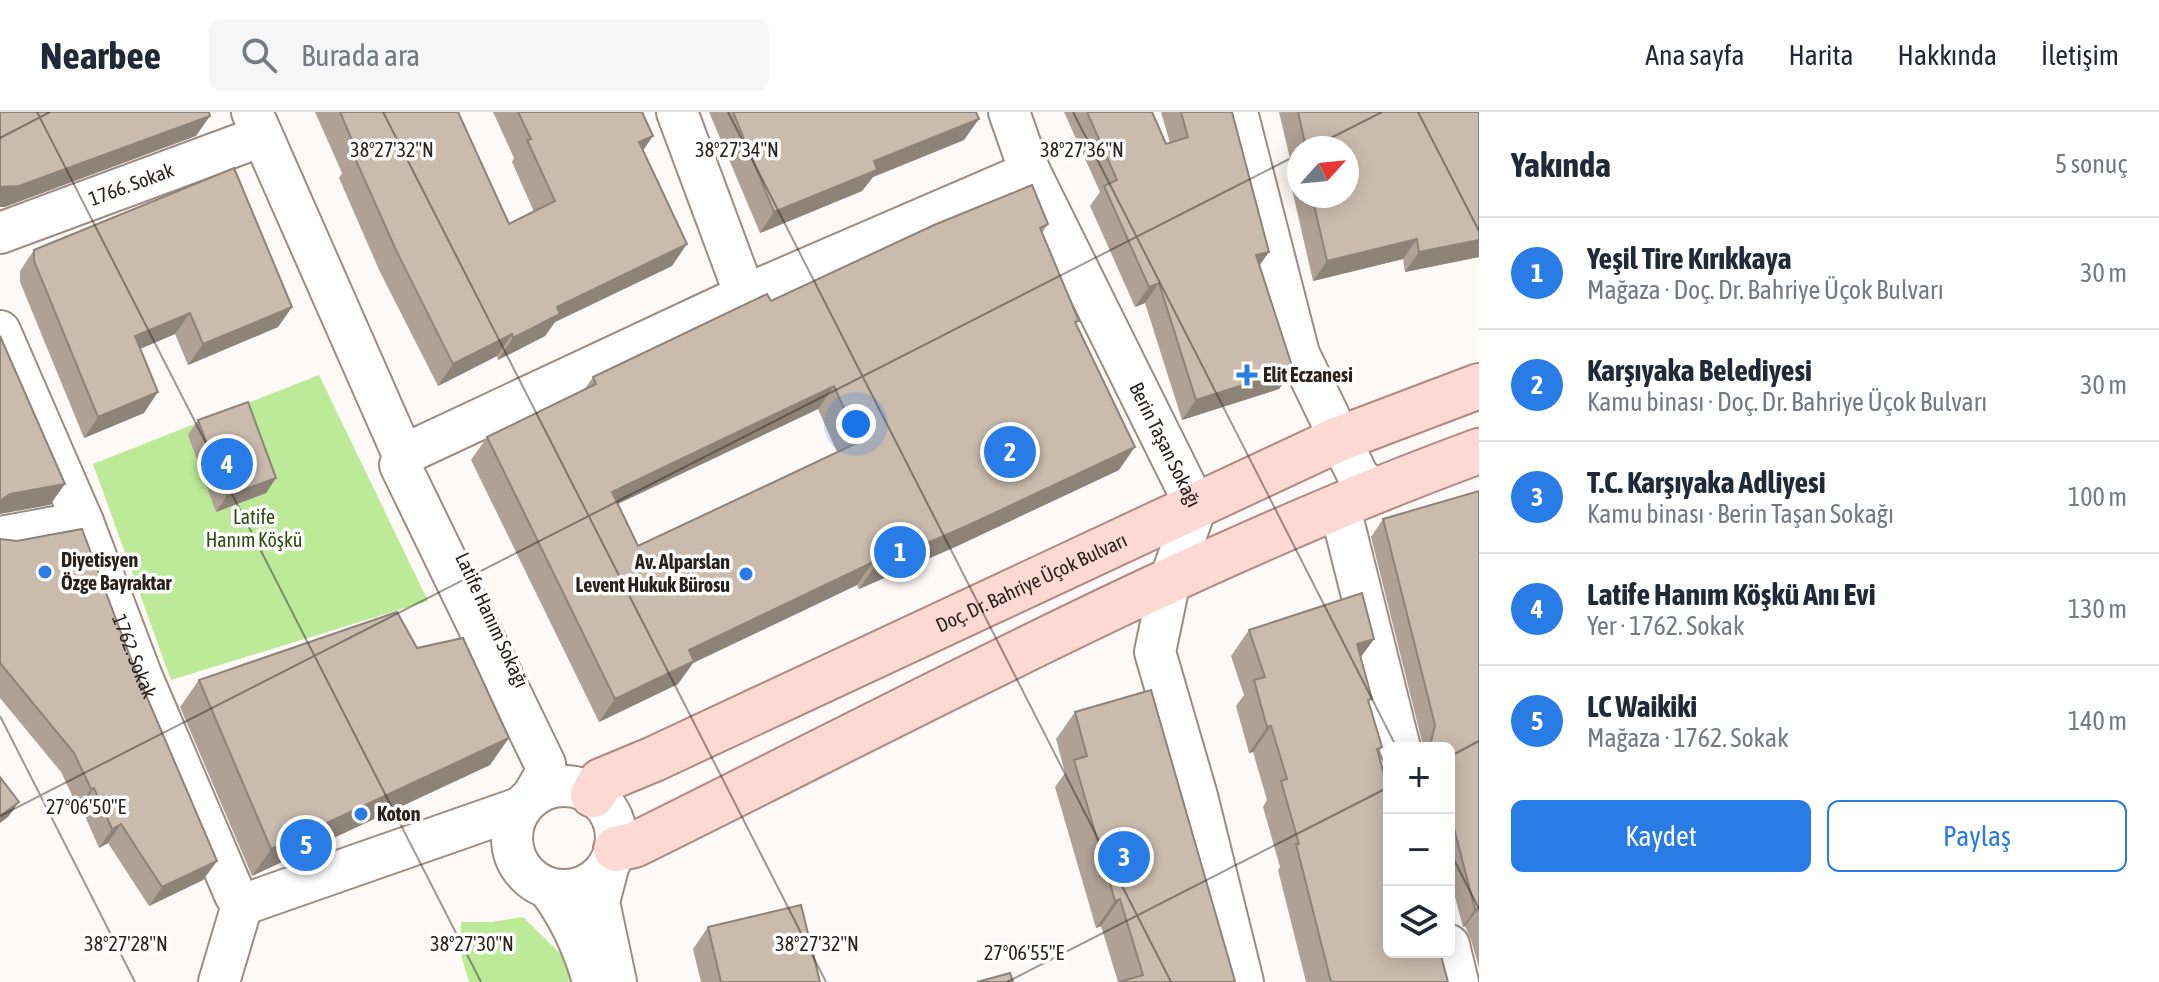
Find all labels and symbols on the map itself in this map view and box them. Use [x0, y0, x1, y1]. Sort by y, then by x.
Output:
north arrow [1287, 136, 1359, 208]
text: 38°27'32"N [350, 138, 434, 161]
text: 38°27'34"N [695, 138, 779, 161]
text: 38°27'36"N [1040, 138, 1124, 161]
street label: 1766. Sokak [86, 158, 177, 210]
place label: Elit Eczanesi [1263, 363, 1353, 386]
marker: Elit Eczanesi [1238, 366, 1256, 384]
street label: Berin Taşan Sokağı [1125, 378, 1206, 511]
your location [836, 404, 876, 444]
pin: 2 [984, 422, 1036, 482]
pin: 4 [201, 434, 253, 494]
park label: Latife Hanım Köşkü [206, 505, 302, 551]
pin: 1 [874, 522, 926, 582]
street label: Doç. Dr. Bahriye Üçok Bulvarı [932, 528, 1130, 637]
place label: Diyetisyen Özge Bayraktar [61, 548, 173, 594]
street label: Latife Hanım Sokağı [451, 549, 534, 691]
place label: Av. Alparslan Levent Hukuk Bürosu [576, 550, 730, 596]
marker: Diyetisyen Özge Bayraktar [36, 563, 54, 581]
marker: Av. Alparslan Levent Hukuk Bürosu [737, 565, 755, 583]
street label: 1762. Sokak [108, 611, 162, 702]
text: 27°06'50"E [46, 795, 127, 818]
place label: Koton [377, 802, 420, 825]
marker: Koton [352, 805, 370, 823]
pin: 5 [280, 815, 332, 875]
pin: 3 [1098, 827, 1150, 887]
text: 38°27'28"N [84, 932, 168, 955]
text: 38°27'30"N [430, 932, 514, 955]
text: 38°27'32"N [775, 932, 859, 955]
text: 27°06'55"E [984, 941, 1065, 964]

